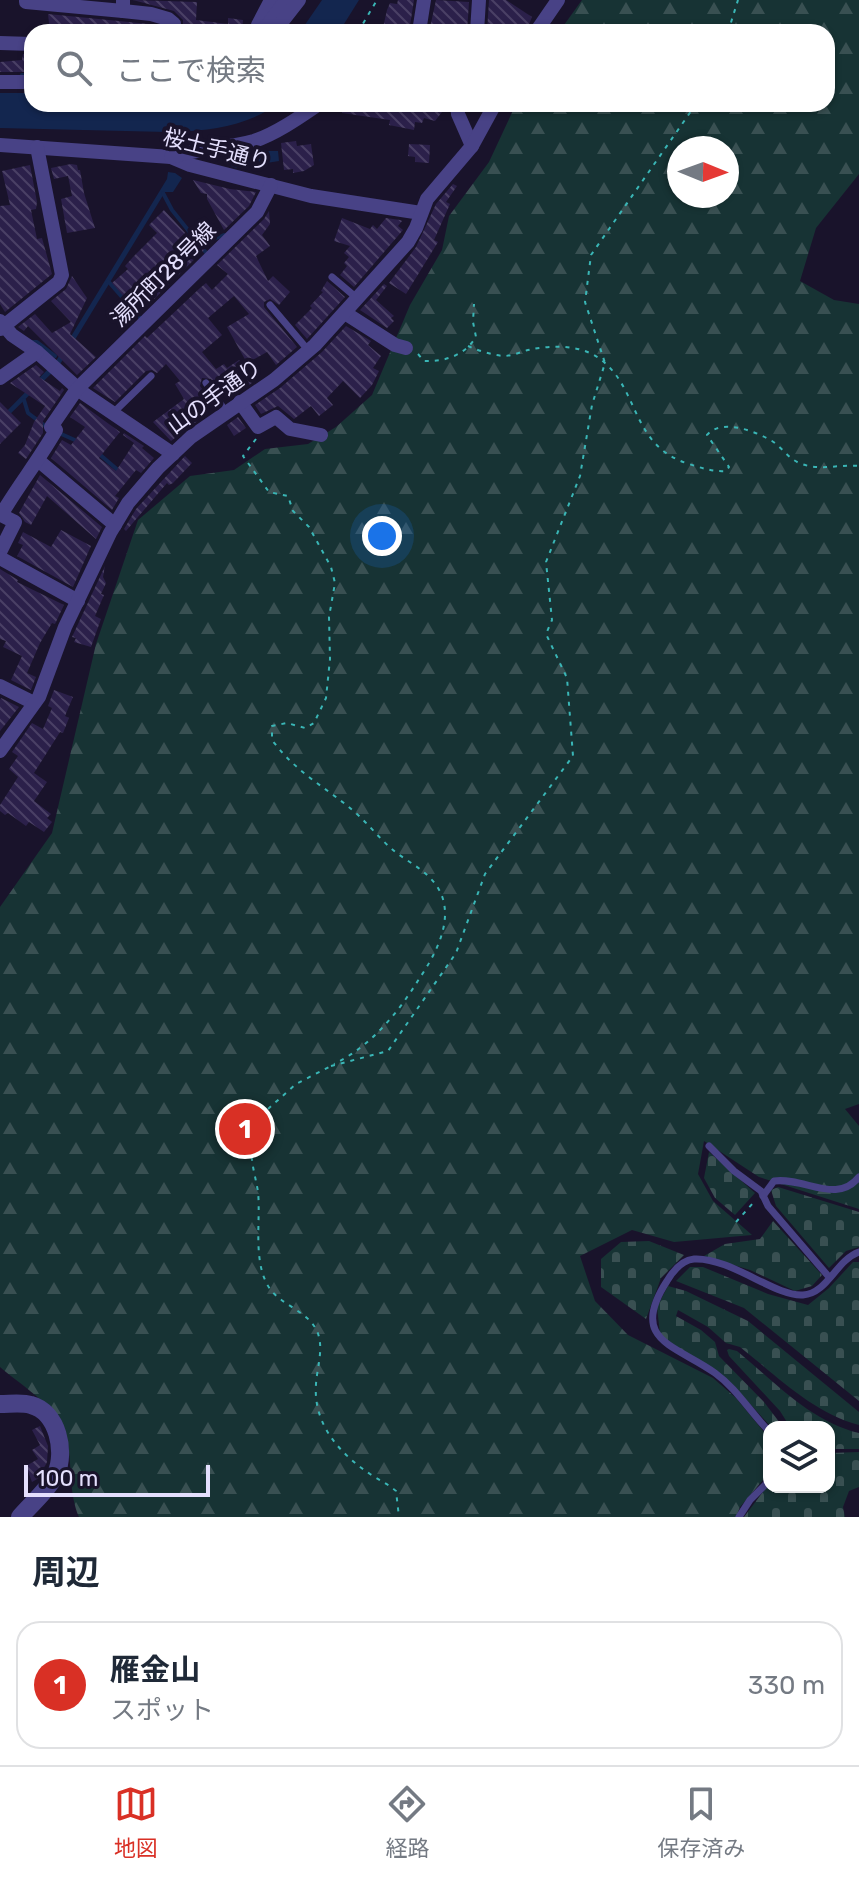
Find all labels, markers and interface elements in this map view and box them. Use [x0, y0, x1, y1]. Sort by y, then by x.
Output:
search box [24, 24, 835, 112]
icon: search [52, 46, 96, 90]
text: ここで検索 [116, 53, 266, 89]
street label: 桜土手通り [160, 123, 274, 176]
north arrow [667, 136, 739, 208]
street label: 湯所町28号線 [105, 216, 221, 332]
street label: 山の手通り [162, 353, 267, 440]
your location [362, 516, 402, 556]
pin: 1 [219, 1099, 271, 1159]
map controls [763, 1421, 835, 1493]
button: layers [763, 1421, 835, 1493]
scale bar [24, 1461, 210, 1497]
text: 100 m [36, 1465, 98, 1492]
text: 周辺 [32, 1552, 100, 1593]
text: 雁金山 [110, 1652, 200, 1688]
text: 1 [54, 1670, 66, 1701]
text: 330 m [748, 1670, 825, 1701]
text: スポット [110, 1695, 214, 1726]
tab: 地図 [114, 1782, 158, 1862]
tab: 経路 [385, 1782, 429, 1862]
tab: 保存済み [657, 1782, 745, 1862]

